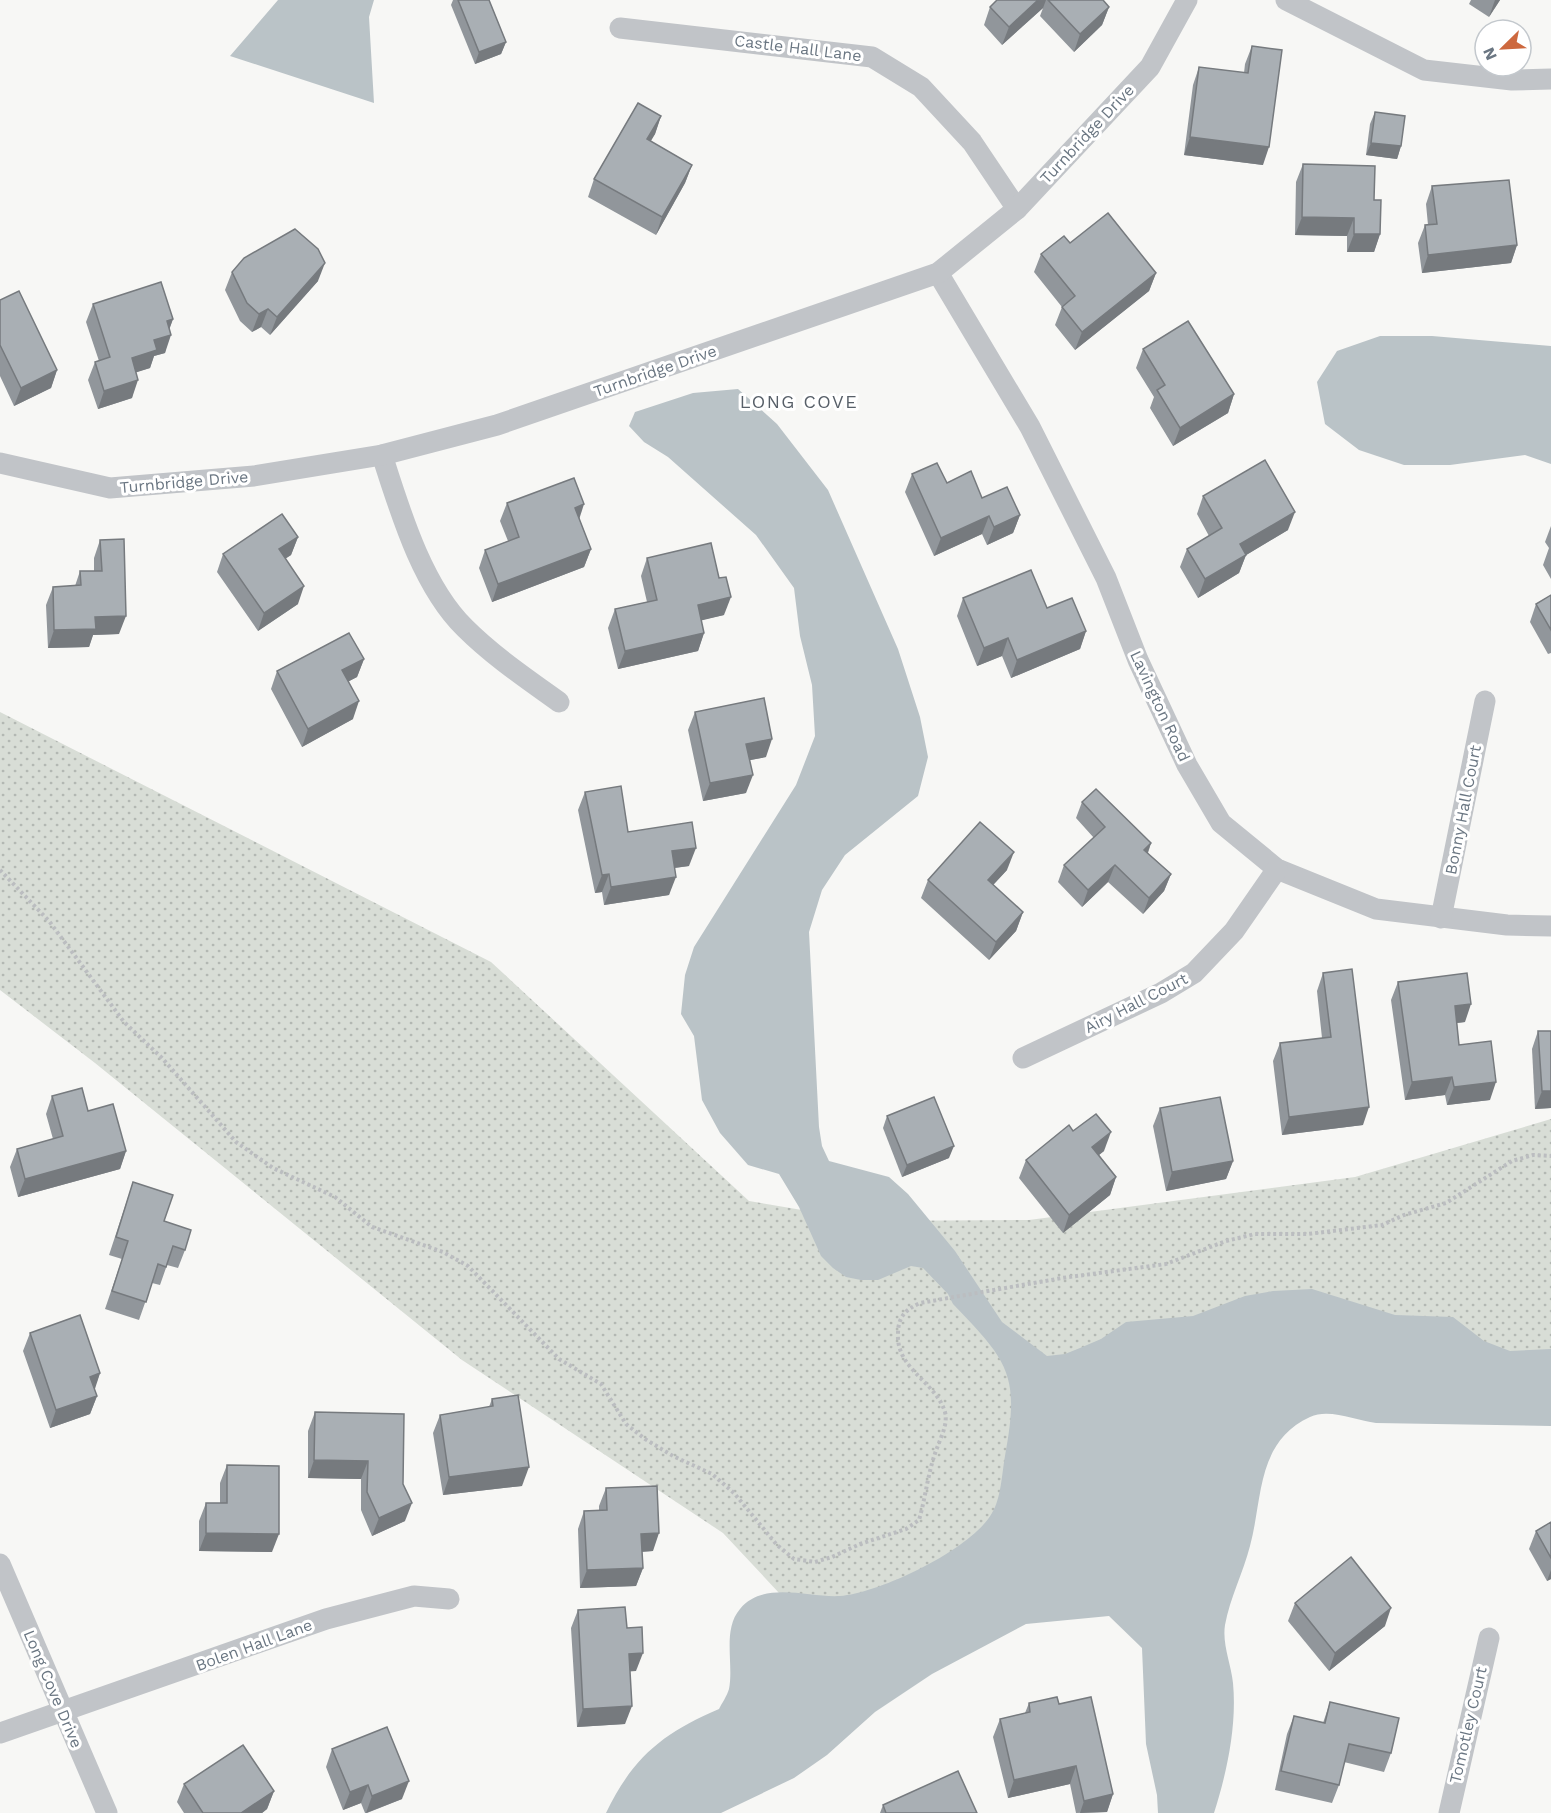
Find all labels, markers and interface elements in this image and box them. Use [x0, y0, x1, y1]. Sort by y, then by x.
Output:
north arrow [1473, 18, 1533, 78]
street label: Castle Hall Lane [733, 31, 863, 65]
text: N [1479, 45, 1501, 63]
street label: Turnbridge Drive [1036, 80, 1138, 188]
street label: Turnbridge Drive [591, 341, 719, 401]
district label: LONG COVE [740, 391, 858, 412]
street label: Turnbridge Drive [119, 467, 249, 497]
street label: Lavington Road [1126, 648, 1194, 764]
street label: Bonny Hall Court [1441, 743, 1485, 876]
street label: Airy Hall Court [1081, 969, 1191, 1037]
street label: Bolen Hall Lane [193, 1615, 315, 1675]
street label: Long Cove Drive [20, 1627, 86, 1751]
street label: Tomotley Court [1445, 1665, 1491, 1785]

